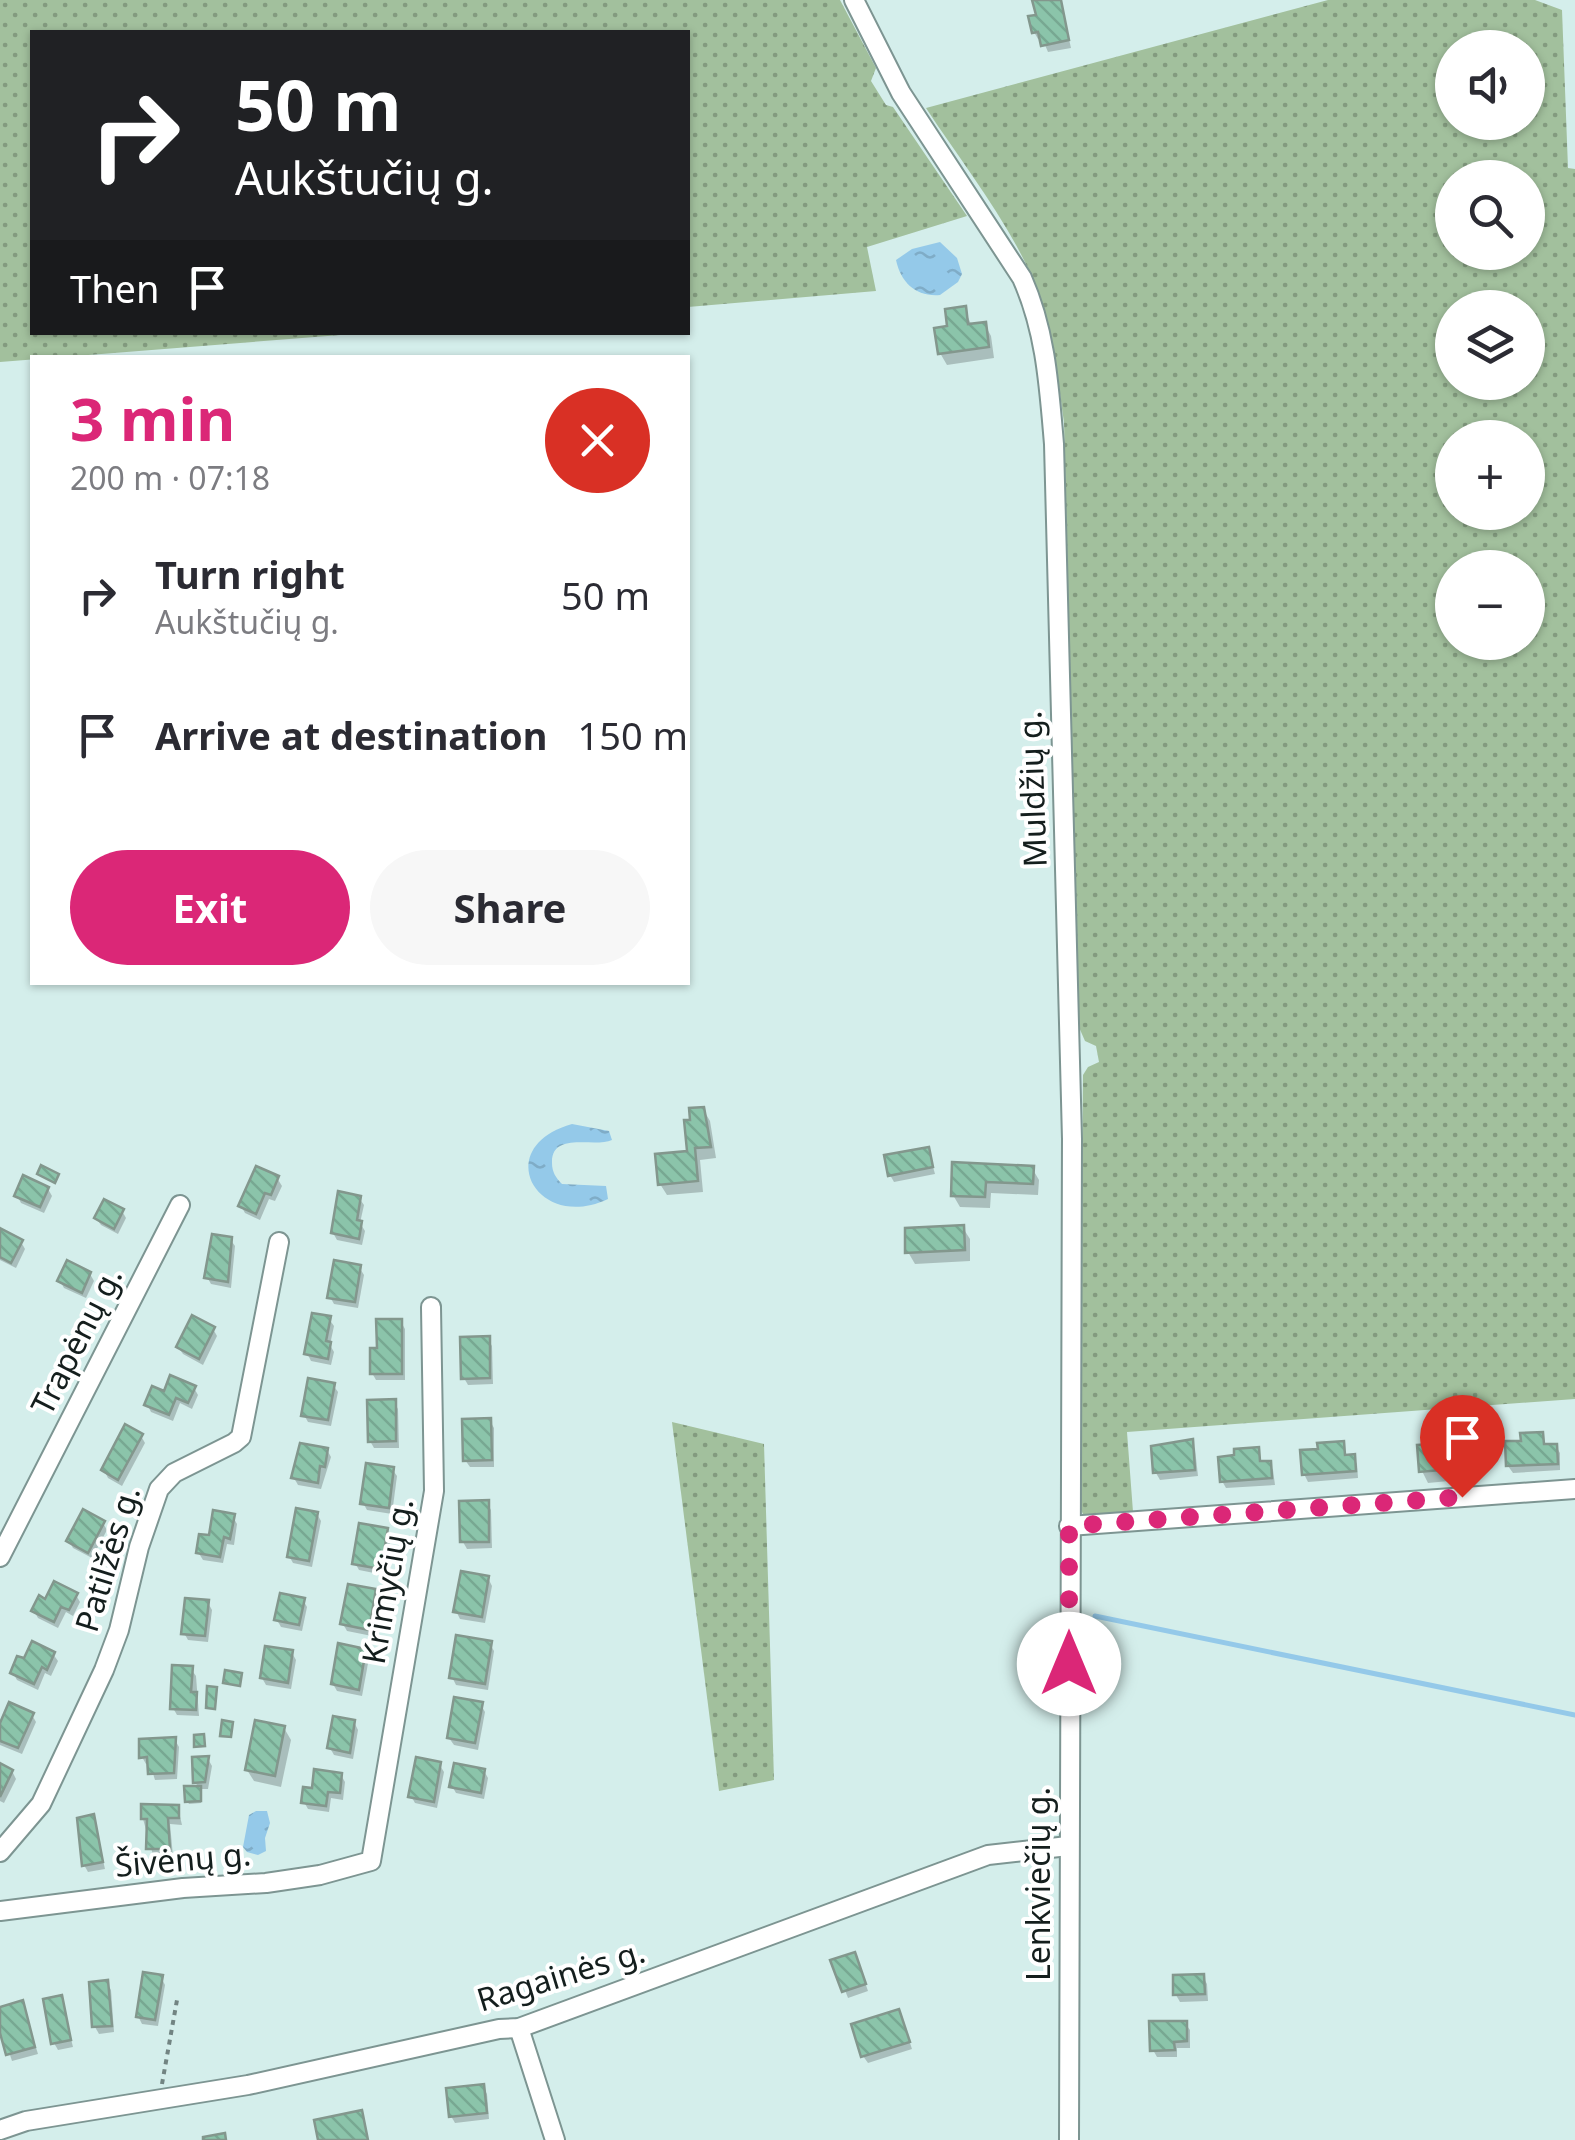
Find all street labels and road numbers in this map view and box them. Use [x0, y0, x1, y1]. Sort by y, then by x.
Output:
street label: Muldžių g. [1007, 710, 1056, 868]
street label: Trapėnų g. [20, 1259, 131, 1422]
street label: Patilžės g. [64, 1480, 149, 1637]
street label: Krimyčių g. [351, 1495, 422, 1667]
street label: Lenkviečių g. [1016, 1787, 1059, 1981]
street label: Šivėnų g. [113, 1831, 253, 1886]
street label: Ragainės g. [471, 1929, 650, 2020]

